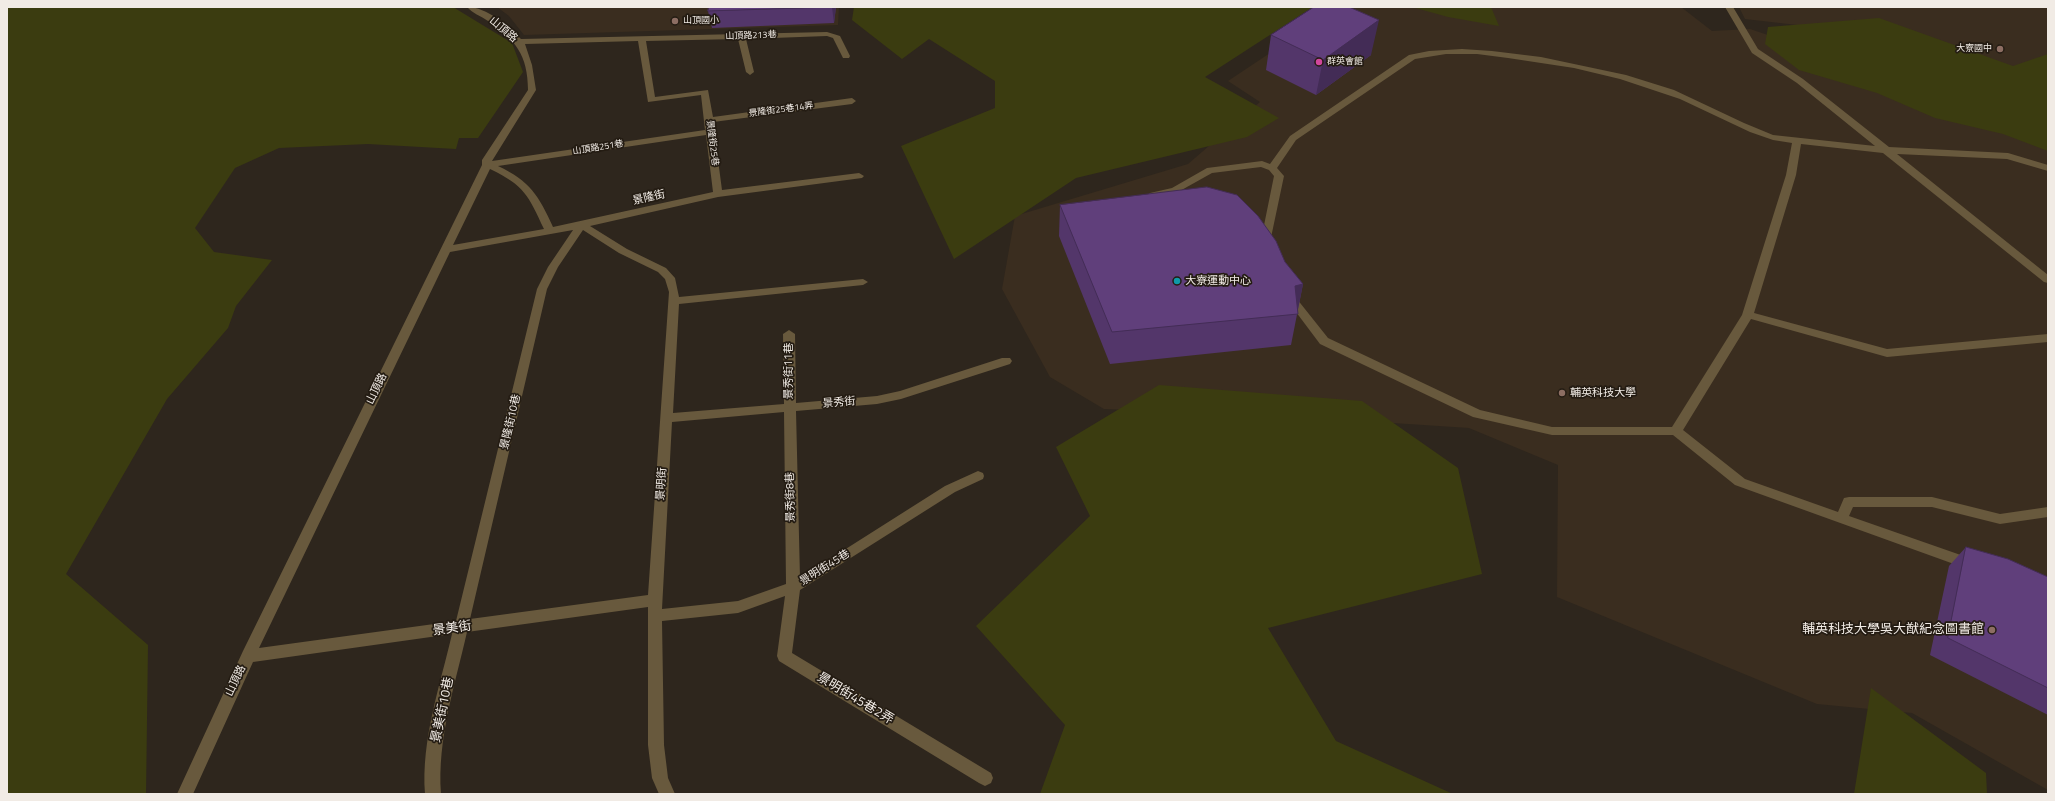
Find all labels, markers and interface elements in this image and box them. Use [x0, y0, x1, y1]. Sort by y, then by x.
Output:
street label: 山頂路 [486, 14, 520, 46]
marker: 山頂國小 [670, 16, 680, 26]
place label: 山頂國小 [683, 16, 719, 26]
street label: 山頂路213巷 [725, 30, 777, 42]
place label: 大寮國中 [1956, 44, 1992, 54]
marker: 大寮國中 [1995, 44, 2005, 54]
marker: 群英會館 [1314, 57, 1324, 67]
place label: 群英會館 [1327, 57, 1363, 67]
street label: 景隆街25巷14弄 [748, 101, 814, 119]
street label: 景隆街25巷 [704, 119, 720, 167]
street label: 山頂路251巷 [572, 139, 624, 157]
street label: 景隆街 [631, 188, 667, 208]
place label: 大寮運動中心 [1185, 274, 1251, 288]
marker: 大寮運動中心 [1172, 276, 1182, 286]
street label: 景秀街11巷 [782, 343, 796, 399]
street label: 山頂路 [364, 371, 390, 407]
place label: 輔英科技大學 [1570, 386, 1636, 400]
marker: 輔英科技大學 [1557, 388, 1567, 398]
street label: 景隆街10巷 [498, 393, 524, 451]
street label: 景秀街 [822, 395, 856, 411]
street label: 景明街 [654, 467, 670, 501]
street label: 景秀街8巷 [784, 472, 798, 522]
street label: 景明街45巷 [798, 547, 852, 589]
street label: 景美街 [432, 619, 472, 639]
place label: 輔英科技大學吳大猷紀念圖書館 [1802, 622, 1984, 638]
marker: 輔英科技大學吳大猷紀念圖書館 [1987, 625, 1997, 635]
street label: 山頂路 [223, 663, 249, 699]
street label: 景明街45巷2弄 [814, 670, 896, 728]
street label: 景美街10巷 [428, 676, 458, 744]

